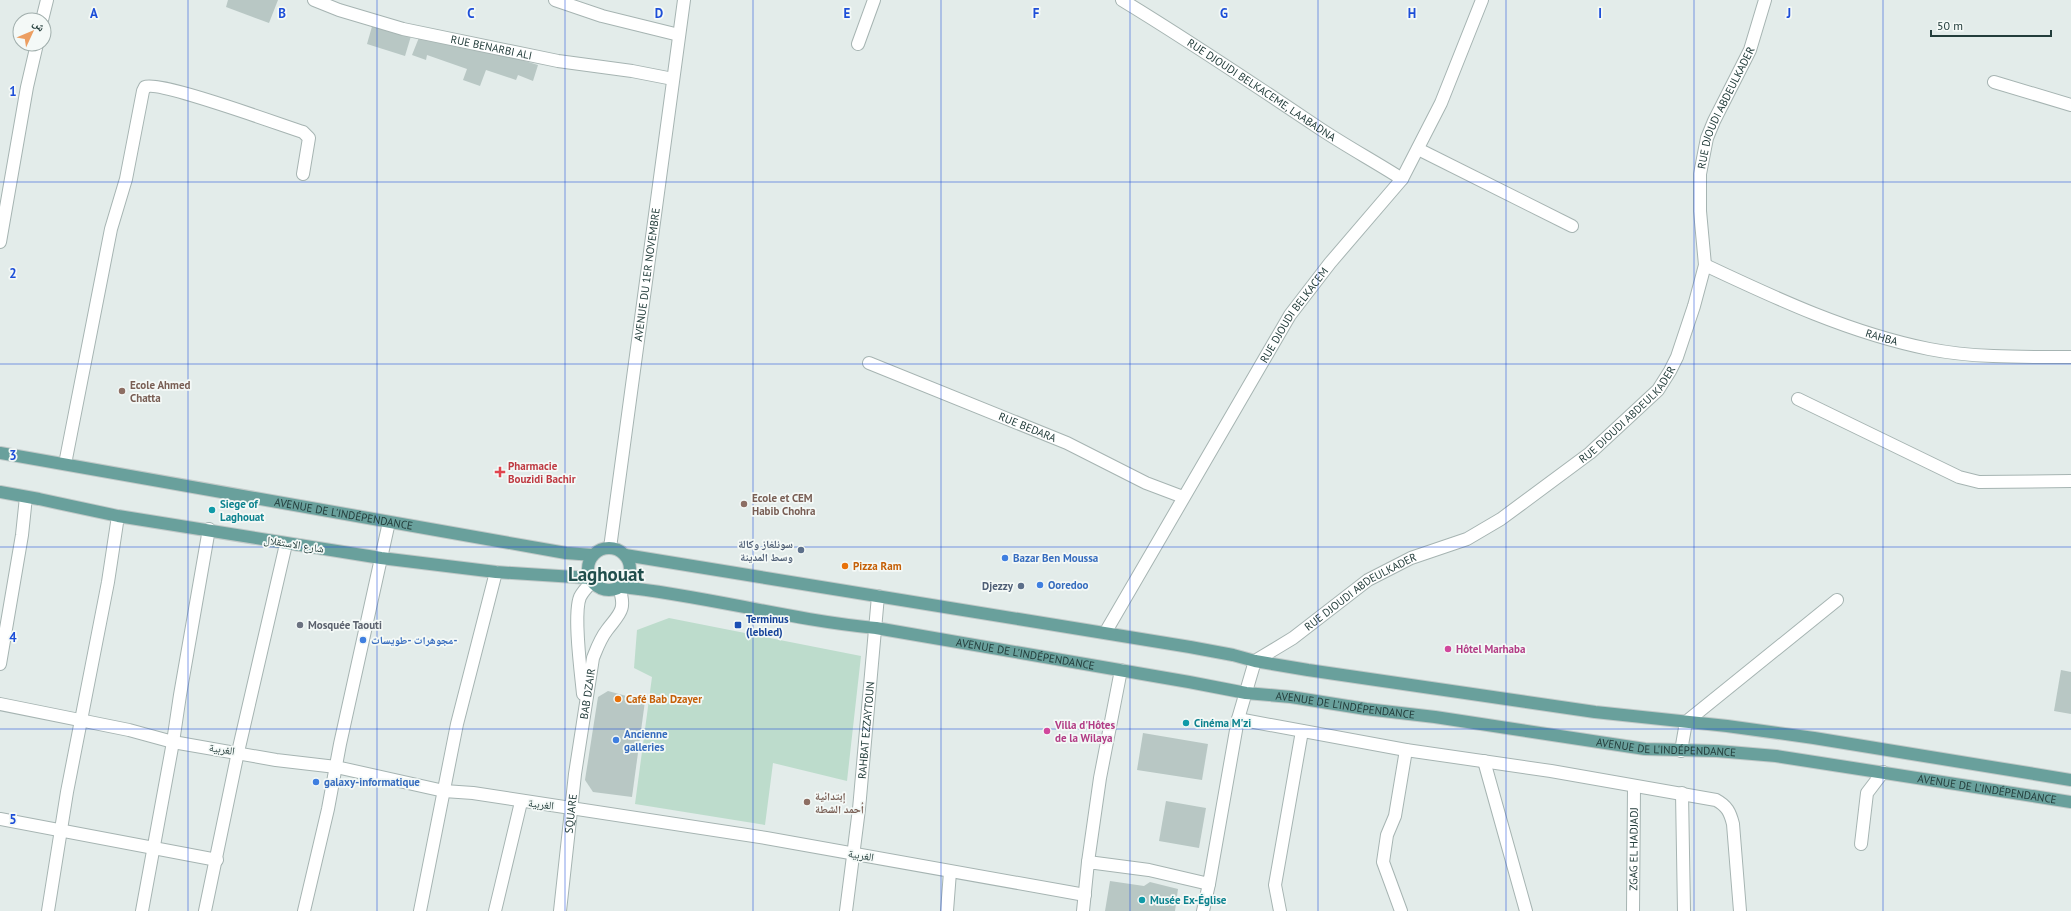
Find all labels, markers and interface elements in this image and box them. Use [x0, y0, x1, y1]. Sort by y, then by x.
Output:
text: A [90, 5, 98, 22]
text: B [278, 5, 286, 22]
text: C [467, 5, 475, 22]
text: D [655, 5, 663, 22]
text: E [844, 5, 851, 22]
text: F [1033, 5, 1040, 22]
text: G [1220, 5, 1228, 22]
text: H [1408, 5, 1416, 22]
text: I [1598, 5, 1602, 22]
text: J [1786, 5, 1791, 22]
north arrow [12, 12, 52, 52]
scale bar [1931, 12, 2051, 38]
text: ش [29, 16, 49, 35]
text: 50 m [1937, 18, 1963, 33]
street label: RUE BENARBI ALI [449, 32, 533, 62]
street label: RUE DJOUDI BELKACEME, LAABADNA [1185, 36, 1339, 144]
street label: RUE DJOUDI ABDEULKADER [1694, 44, 1758, 170]
text: 1 [9, 83, 17, 100]
street label: AVENUE DU 1ER NOVEMBRE [631, 207, 663, 342]
street label: RUE DJOUDI BELKACEM [1257, 264, 1331, 365]
text: 2 [9, 265, 17, 282]
street label: RAHBA [1864, 326, 1900, 349]
street label: RUE DJOUDI ABDEULKADER [1576, 363, 1679, 466]
place label: Ecole Ahmed Chatta [130, 378, 190, 405]
marker: Ecole Ahmed Chatta [117, 386, 127, 396]
street label: RUE BEDARA [997, 409, 1059, 445]
text: 3 [9, 447, 17, 464]
place label: Pharmacie Bouzidi Bachir [508, 459, 576, 486]
marker: Pharmacie Bouzidi Bachir [495, 467, 505, 477]
place label: Ecole et CEM Habib Chohra [752, 491, 815, 518]
street label: AVENUE DE L'INDÉPENDANCE [273, 495, 414, 533]
place label: Siege of Laghouat [220, 497, 264, 524]
marker: Ecole et CEM Habib Chohra [739, 499, 749, 509]
marker: Siege of Laghouat [207, 505, 217, 515]
street label: شارع الاستقلال [263, 532, 325, 556]
place label: سونلغاز وكالة وسط المدينة [738, 537, 793, 564]
marker: سونلغاز وكالة وسط المدينة [796, 545, 806, 555]
street label: RUE DJOUDI ABDEULKADER [1302, 550, 1419, 634]
place label: Bazar Ben Moussa [1013, 551, 1098, 565]
marker: Bazar Ben Moussa [1000, 553, 1010, 563]
place label: Pizza Ram [853, 559, 902, 573]
marker: Pizza Ram [840, 561, 850, 571]
district label: Laghouat [568, 562, 644, 586]
place label: Ooredoo [1048, 578, 1089, 592]
place label: Djezzy [982, 579, 1014, 593]
marker: Ooredoo [1035, 580, 1045, 590]
marker: Djezzy [1016, 581, 1026, 591]
place label: Terminus (lebled) [746, 612, 789, 639]
place label: Mosquée Taouti [308, 618, 382, 632]
marker: Mosquée Taouti [295, 620, 305, 630]
marker: Terminus (lebled) [733, 620, 743, 630]
text: 4 [9, 629, 17, 646]
place label: مجوهرات -طويسات- [371, 633, 458, 647]
marker: مجوهرات -طويسات- [358, 635, 368, 645]
street label: AVENUE DE L'INDÉPENDANCE [955, 635, 1096, 673]
place label: Hôtel Marhaba [1456, 642, 1525, 656]
marker: Hôtel Marhaba [1443, 644, 1453, 654]
street label: BAB DZAIR [577, 667, 598, 720]
street label: RAHBAT EZZAYTOUN [855, 681, 877, 779]
street label: AVENUE DE L'INDÉPENDANCE [1275, 689, 1416, 722]
place label: Café Bab Dzayer [626, 692, 702, 706]
marker: Café Bab Dzayer [613, 694, 623, 704]
place label: Cinéma M'zi [1194, 716, 1251, 730]
place label: Villa d'Hôtes de la Wilaya [1054, 718, 1115, 745]
marker: Cinéma M'zi [1181, 718, 1191, 728]
marker: Villa d'Hôtes de la Wilaya [1042, 726, 1052, 736]
place label: Ancienne galleries [624, 727, 668, 754]
marker: Ancienne galleries [611, 735, 621, 745]
street label: AVENUE DE L'INDÉPENDANCE [1595, 735, 1737, 760]
street label: الغربية [208, 740, 236, 758]
street label: AVENUE DE L'INDÉPENDANCE [1917, 771, 2058, 807]
place label: galaxy-informatique [324, 775, 420, 789]
marker: galaxy-informatique [311, 777, 321, 787]
place label: إبتدائية أحمد الشطة [815, 789, 864, 816]
street label: SQUARE [562, 793, 580, 834]
street label: الغربية [527, 795, 555, 813]
marker: إبتدائية أحمد الشطة [802, 797, 812, 807]
street label: ZGAG EL HADJADJ [1626, 807, 1641, 891]
text: 5 [9, 811, 17, 828]
street label: الغربية [847, 846, 875, 864]
place label: Musée Ex-Église [1150, 893, 1227, 907]
marker: Musée Ex-Église [1137, 895, 1147, 905]

